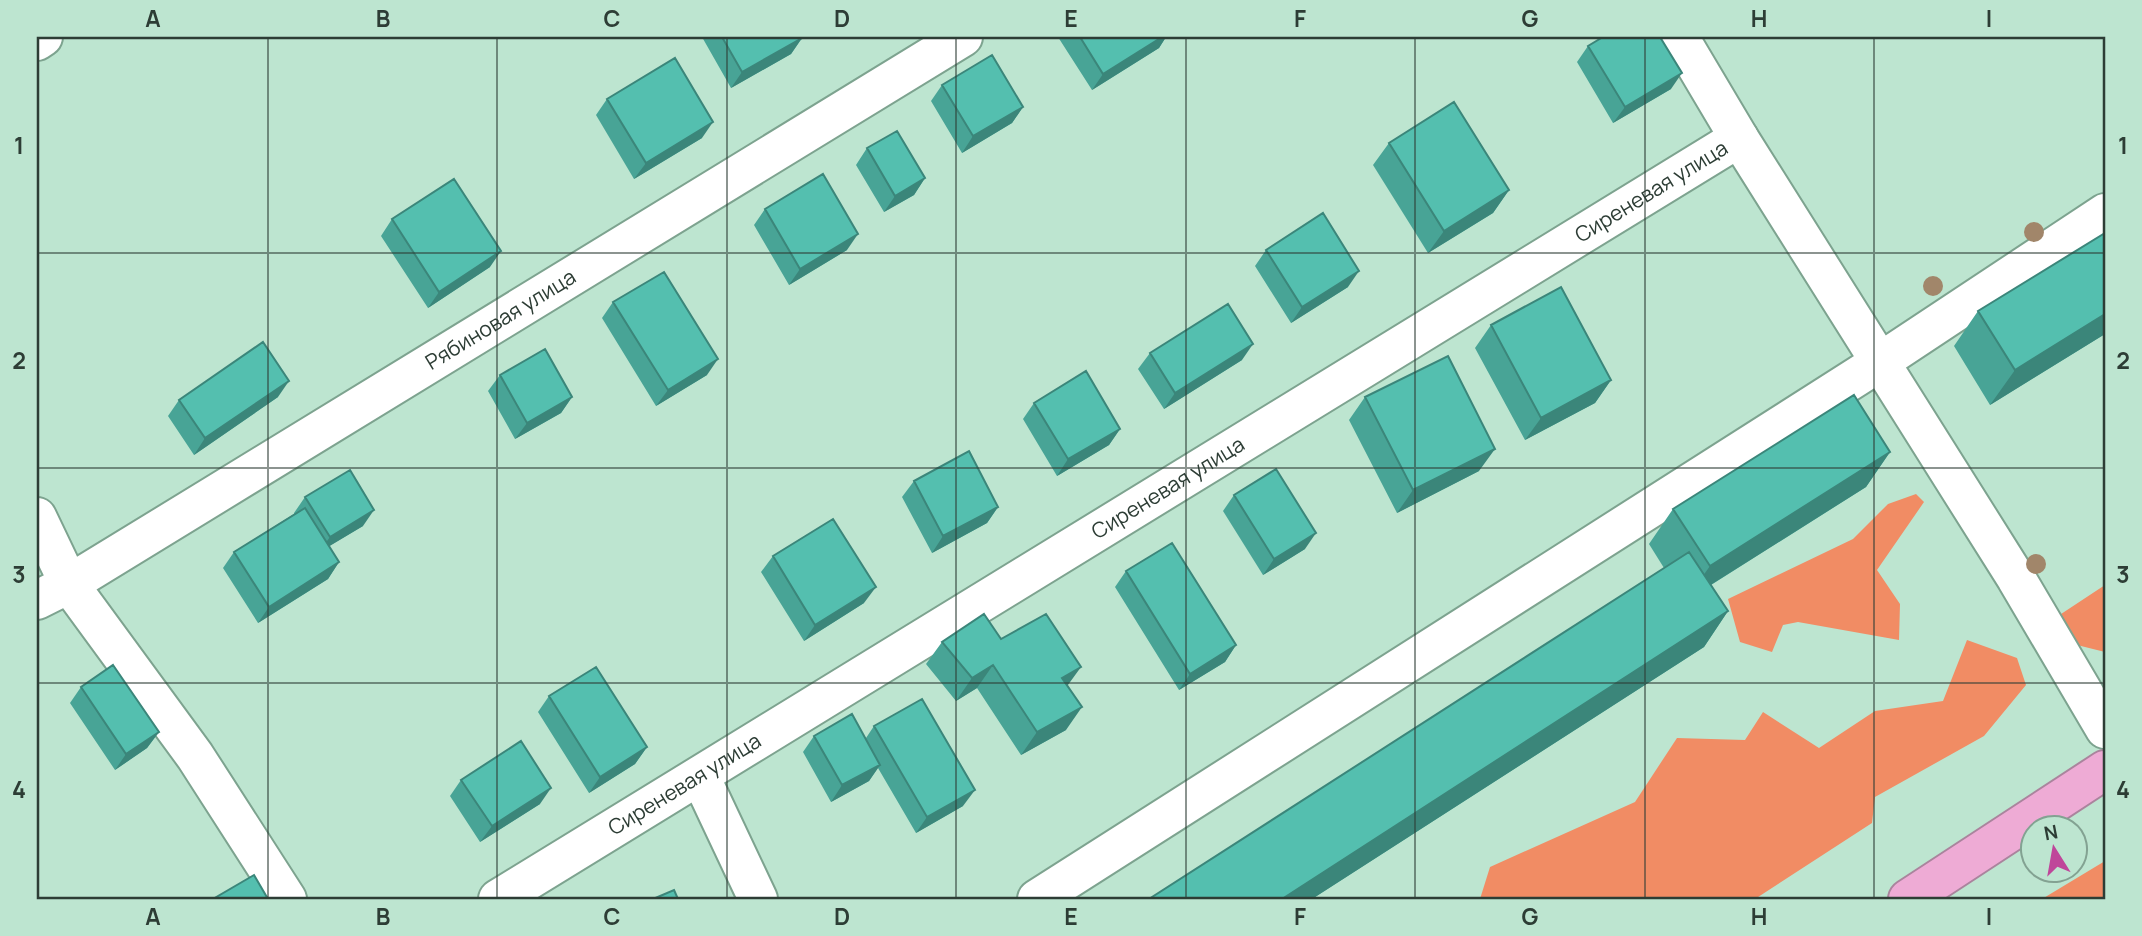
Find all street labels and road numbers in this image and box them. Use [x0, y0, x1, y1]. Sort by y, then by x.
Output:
street label: Сиреневая улица [1569, 133, 1733, 248]
street label: Рябиновая улица [420, 262, 581, 376]
street label: Сиреневая улица [1086, 430, 1249, 545]
street label: Сиреневая улица [602, 726, 766, 841]

